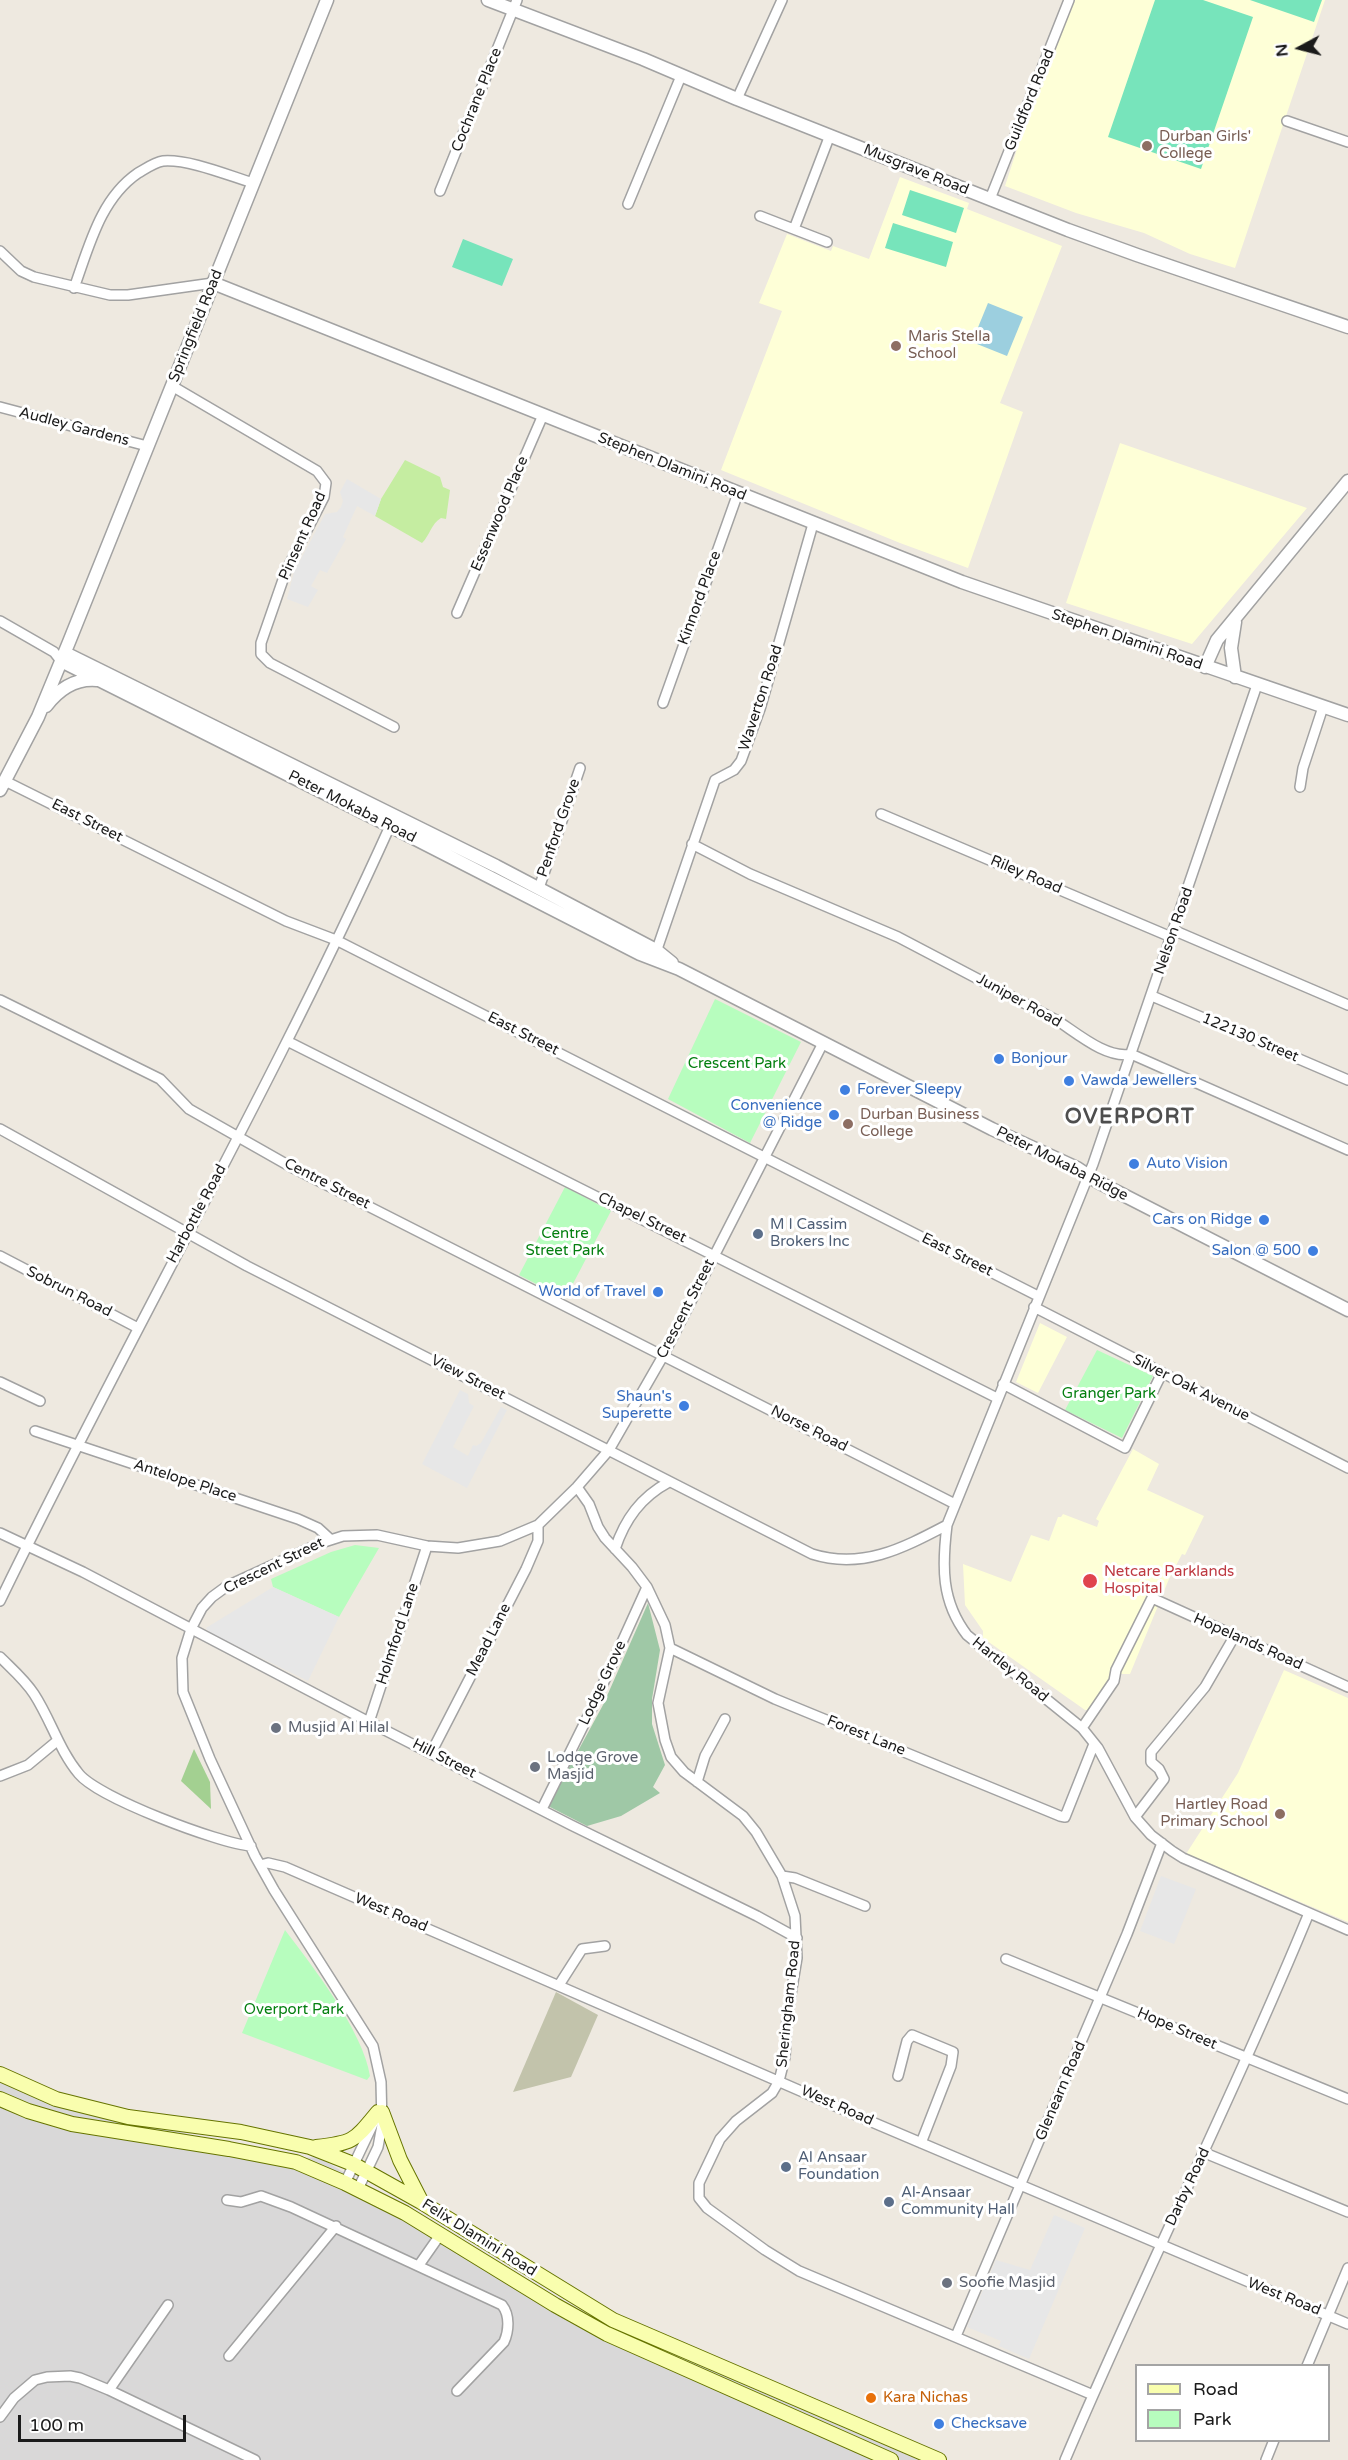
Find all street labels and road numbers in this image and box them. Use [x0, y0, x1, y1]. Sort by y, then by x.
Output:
street label: Cochrane Place [448, 45, 506, 155]
street label: Guildford Road [1001, 46, 1059, 154]
street label: Musgrave Road [861, 141, 971, 199]
street label: Springfield Road [165, 267, 227, 385]
street label: Audley Gardens [17, 404, 131, 450]
street label: Stephen Dlamini Road [595, 429, 749, 505]
street label: Essenwood Place [468, 454, 532, 574]
street label: Pinsent Road [275, 489, 331, 583]
street label: Kinnord Place [675, 549, 725, 647]
street label: Stephen Dlamini Road [1049, 606, 1205, 674]
street label: Waverton Road [735, 643, 787, 753]
street label: Peter Mokaba Road [285, 767, 419, 847]
street label: Penford Grove [534, 776, 584, 880]
street label: East Street [48, 795, 126, 847]
street label: Riley Road [987, 852, 1065, 898]
street label: Nelson Road [1151, 885, 1197, 977]
street label: Juniper Road [973, 970, 1065, 1032]
street label: East Street [484, 1008, 562, 1060]
street label: 122130 Street [1199, 1010, 1301, 1066]
street label: Peter Mokaba Ridge [993, 1123, 1131, 1205]
street label: Centre Street [281, 1155, 373, 1213]
street label: Harbottle Road [163, 1162, 231, 1266]
street label: Chapel Street [595, 1189, 689, 1247]
street label: East Street [918, 1229, 996, 1281]
street label: Crescent Street [653, 1256, 719, 1362]
street label: Sobrun Road [23, 1263, 115, 1321]
street label: Silver Oak Avenue [1130, 1351, 1252, 1425]
street label: View Street [428, 1352, 508, 1404]
street label: Norse Road [767, 1402, 851, 1456]
street label: Antelope Place [131, 1456, 239, 1506]
street label: Crescent Street [221, 1534, 327, 1598]
street label: Holmford Lane [373, 1581, 423, 1687]
street label: Mead Lane [463, 1601, 515, 1679]
street label: Hopelands Road [1191, 1610, 1305, 1674]
street label: Hartley Road [968, 1634, 1052, 1706]
street label: Lodge Grove [576, 1638, 630, 1728]
street label: Forest Lane [824, 1712, 908, 1760]
street label: Hill Street [409, 1735, 479, 1783]
street label: West Road [352, 1890, 430, 1936]
street label: Sheringham Road [773, 1940, 805, 2068]
street label: Hope Street [1134, 2004, 1220, 2054]
street label: Glenearn Road [1032, 2039, 1090, 2143]
street label: West Road [798, 2082, 876, 2130]
street label: Darby Road [1162, 2145, 1214, 2229]
street label: Felix Dlamini Road [418, 2195, 540, 2281]
street label: West Road [1245, 2274, 1323, 2320]

